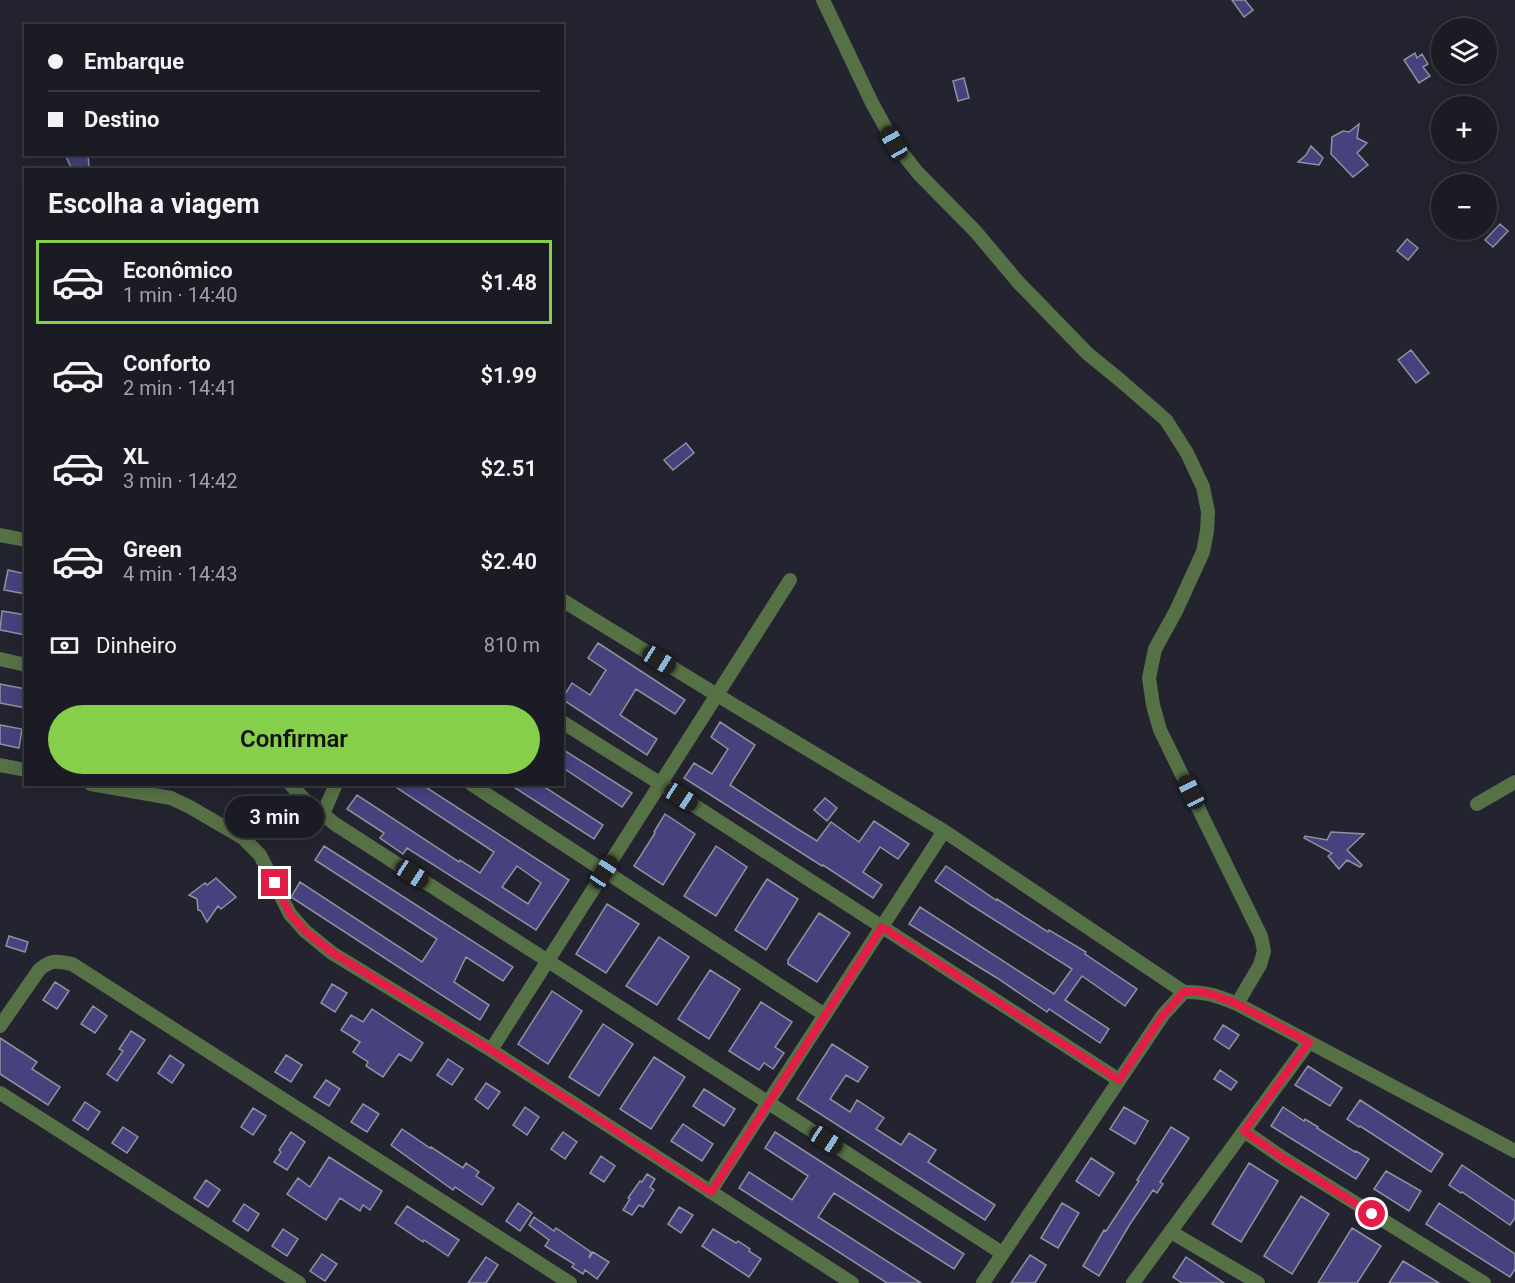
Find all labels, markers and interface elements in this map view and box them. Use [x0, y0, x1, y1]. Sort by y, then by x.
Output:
map controls [1431, 18, 1497, 240]
button: layers [1431, 18, 1497, 84]
text: Embarque [84, 49, 184, 74]
button: + [1431, 96, 1497, 162]
text: Destino [84, 107, 160, 132]
car [877, 123, 911, 163]
button: − [1431, 174, 1497, 240]
text: Escolha a viagem [48, 188, 260, 220]
icon: car [51, 255, 105, 309]
text: Econômico [123, 258, 233, 283]
text: $1.48 [480, 270, 537, 295]
text: 1 min · 14:40 [123, 283, 238, 307]
icon: car [51, 348, 105, 402]
text: Conforto [123, 351, 211, 376]
text: $1.99 [480, 363, 537, 388]
text: 2 min · 14:41 [123, 376, 238, 400]
icon: car [51, 441, 105, 495]
text: XL [123, 444, 149, 469]
text: $2.51 [480, 456, 537, 481]
text: 3 min · 14:42 [123, 469, 238, 493]
icon: car [51, 534, 105, 588]
text: Green [123, 537, 182, 562]
text: $2.40 [480, 549, 537, 574]
text: 4 min · 14:43 [123, 562, 238, 586]
icon: cash [48, 629, 81, 662]
text: Dinheiro [96, 633, 177, 658]
text: 810 m [484, 633, 540, 657]
car [639, 643, 679, 677]
button: Confirmar [48, 705, 540, 774]
car [1175, 772, 1207, 812]
car [661, 780, 701, 814]
callout: 3 min [226, 796, 324, 838]
text: 3 min [249, 805, 300, 829]
car [587, 852, 621, 892]
car [392, 857, 432, 891]
route end [261, 869, 288, 896]
car [806, 1123, 846, 1157]
route start [1358, 1200, 1385, 1227]

